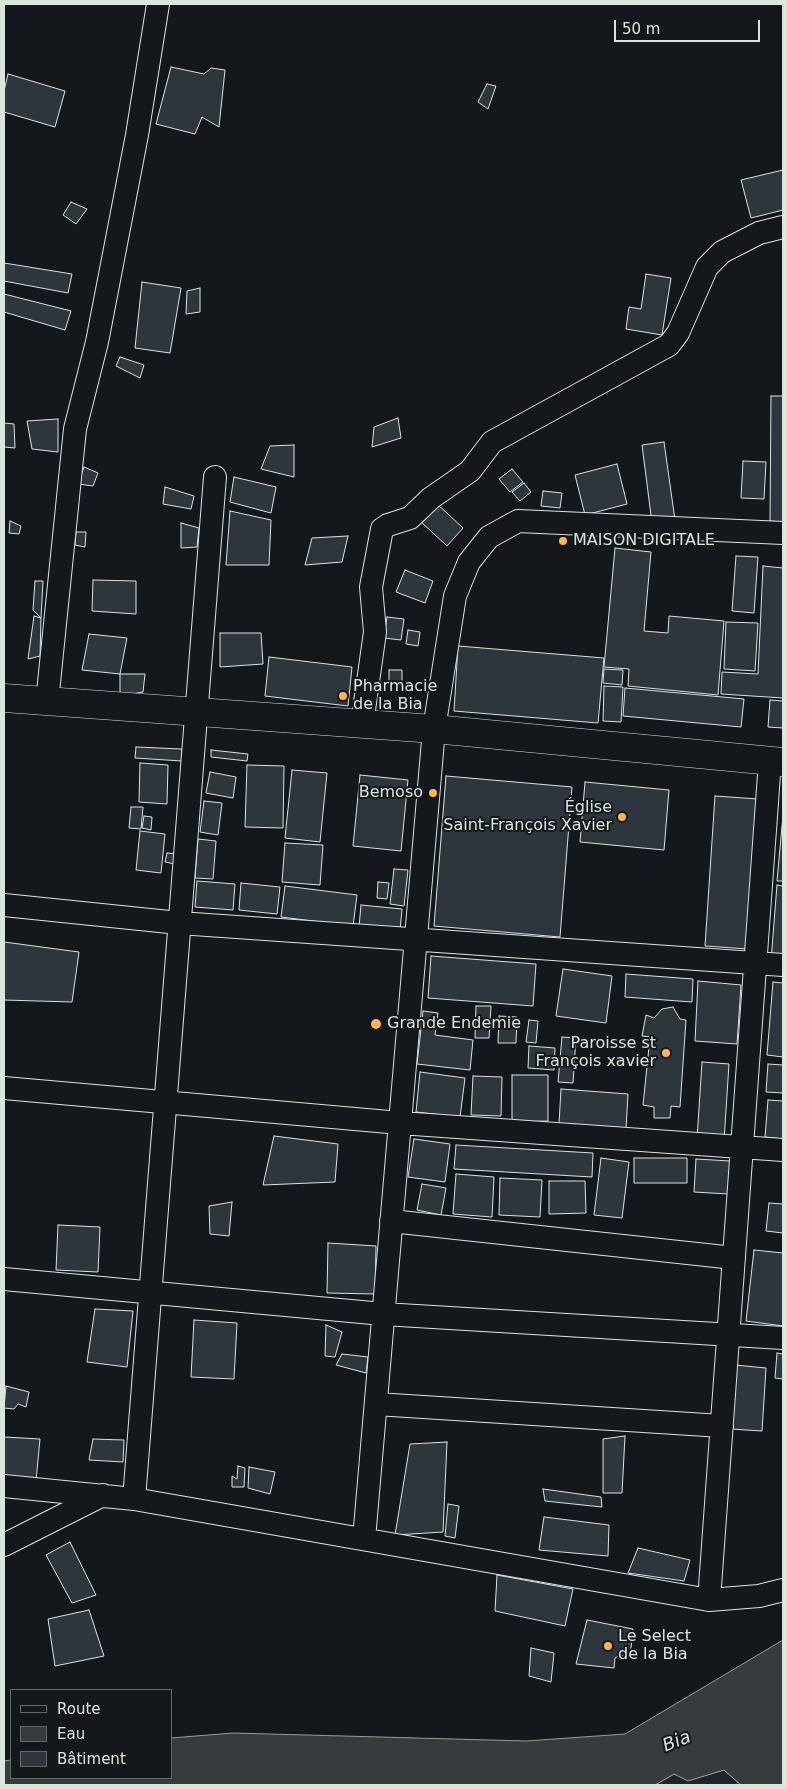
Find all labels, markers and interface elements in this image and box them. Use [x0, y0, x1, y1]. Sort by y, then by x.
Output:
scale bar [617, 10, 763, 42]
text: 50 m [622, 20, 660, 38]
place label: MAISON DIGITALE [573, 531, 715, 551]
marker: MAISON DIGITALE [557, 535, 569, 547]
place label: Pharmacie de la Bia [353, 677, 437, 715]
marker: Pharmacie de la Bia [337, 690, 349, 702]
place label: Bemoso [359, 783, 423, 803]
marker: Bemoso [427, 787, 439, 799]
place label: Église Saint-François Xavier [443, 798, 612, 836]
marker: Église Saint-François Xavier [616, 811, 628, 823]
place label: Grande Endemie [387, 1014, 521, 1034]
marker: Grande Endemie [369, 1017, 383, 1031]
place label: Paroisse st François xavier [535, 1034, 656, 1072]
marker: Paroisse st François xavier [660, 1047, 672, 1059]
place label: Le Select de la Bia [618, 1627, 691, 1665]
marker: Le Select de la Bia [602, 1640, 614, 1652]
legend [10, 1689, 172, 1779]
text: Route [57, 1700, 101, 1718]
text: Eau [57, 1725, 85, 1743]
water label: Bia [660, 1727, 694, 1757]
text: Bâtiment [57, 1750, 126, 1768]

